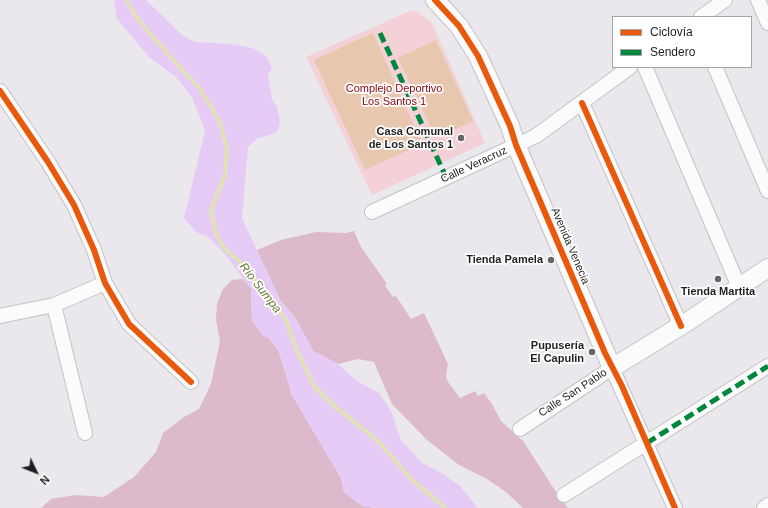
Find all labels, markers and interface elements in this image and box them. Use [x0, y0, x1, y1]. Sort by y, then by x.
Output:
legend [612, 16, 752, 68]
text: Ciclovía [650, 25, 693, 39]
text: Sendero [650, 45, 695, 59]
park label: Complejo Deportivo Los Santos 1 [346, 82, 442, 108]
place label: Casa Comunal de Los Santos 1 [369, 125, 453, 151]
marker: Casa Comunal de Los Santos 1 [456, 133, 466, 143]
street label: Calle Veracruz [439, 144, 509, 186]
street label: Avenida Venecia [548, 206, 592, 286]
place label: Tienda Pamela [466, 253, 543, 267]
marker: Tienda Pamela [546, 255, 556, 265]
water label: Río Sumpa [236, 260, 284, 316]
marker: Tienda Martita [713, 274, 723, 284]
place label: Tienda Martita [681, 285, 755, 299]
place label: Pupusería El Capulin [530, 339, 584, 365]
marker: Pupusería El Capulin [587, 347, 597, 357]
street label: Calle San Pablo [536, 366, 610, 420]
north arrow [16, 452, 56, 492]
text: N [38, 473, 52, 487]

